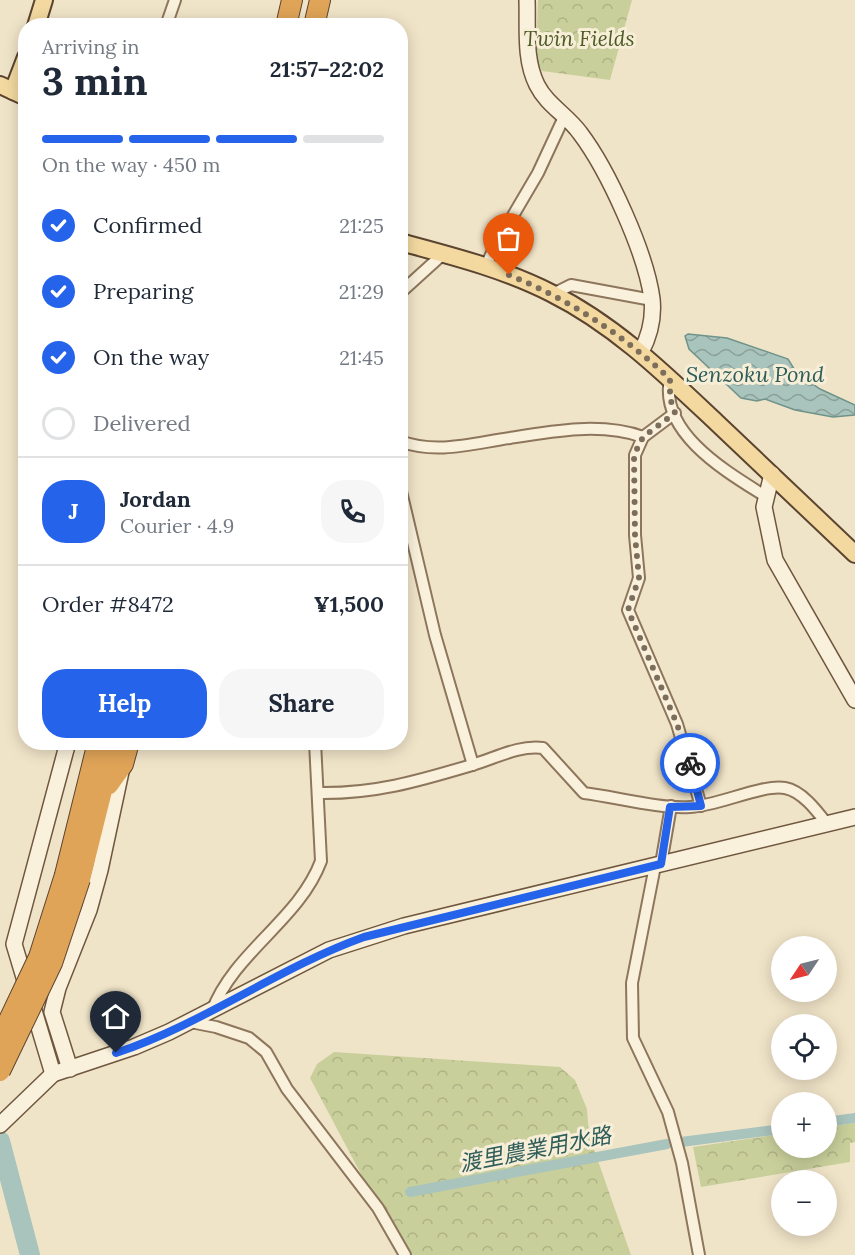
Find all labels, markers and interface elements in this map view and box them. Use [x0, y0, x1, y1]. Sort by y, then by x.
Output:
park label: Twin Fields [524, 25, 634, 52]
text: Arriving in [42, 34, 139, 59]
text: 21:57–22:02 [270, 55, 384, 83]
text: 3 min [42, 56, 148, 106]
text: On the way · 450 m [42, 152, 220, 177]
icon: check [42, 209, 75, 242]
text: Confirmed [93, 211, 202, 239]
text: 21:25 [339, 213, 384, 238]
pin [483, 213, 534, 275]
icon: bag [492, 222, 525, 255]
icon: check [42, 275, 75, 308]
text: Preparing [93, 277, 193, 305]
text: 21:29 [339, 279, 384, 304]
icon: check [42, 341, 75, 374]
text: On the way [93, 343, 209, 371]
text: 21:45 [339, 345, 384, 370]
water label: Senzoku Pond [686, 360, 825, 388]
text: Delivered [93, 409, 191, 437]
button: phone [321, 480, 384, 543]
text: Jordan [120, 485, 191, 513]
text: J [69, 497, 78, 525]
text: Courier · 4.9 [120, 513, 234, 538]
text: Order #8472 [42, 590, 174, 618]
text: ¥1,500 [314, 590, 384, 618]
button: Help [42, 669, 207, 738]
button: Share [219, 669, 384, 738]
courier [660, 733, 720, 793]
icon: bike [674, 747, 707, 780]
north arrow [771, 936, 837, 1002]
map controls [771, 936, 837, 1236]
pin [90, 991, 141, 1053]
icon: home [99, 1000, 132, 1033]
button: locate [771, 1014, 837, 1080]
button: + [771, 1092, 837, 1158]
water label: 渡里農業用水路 [457, 1120, 615, 1177]
button: − [771, 1170, 837, 1236]

